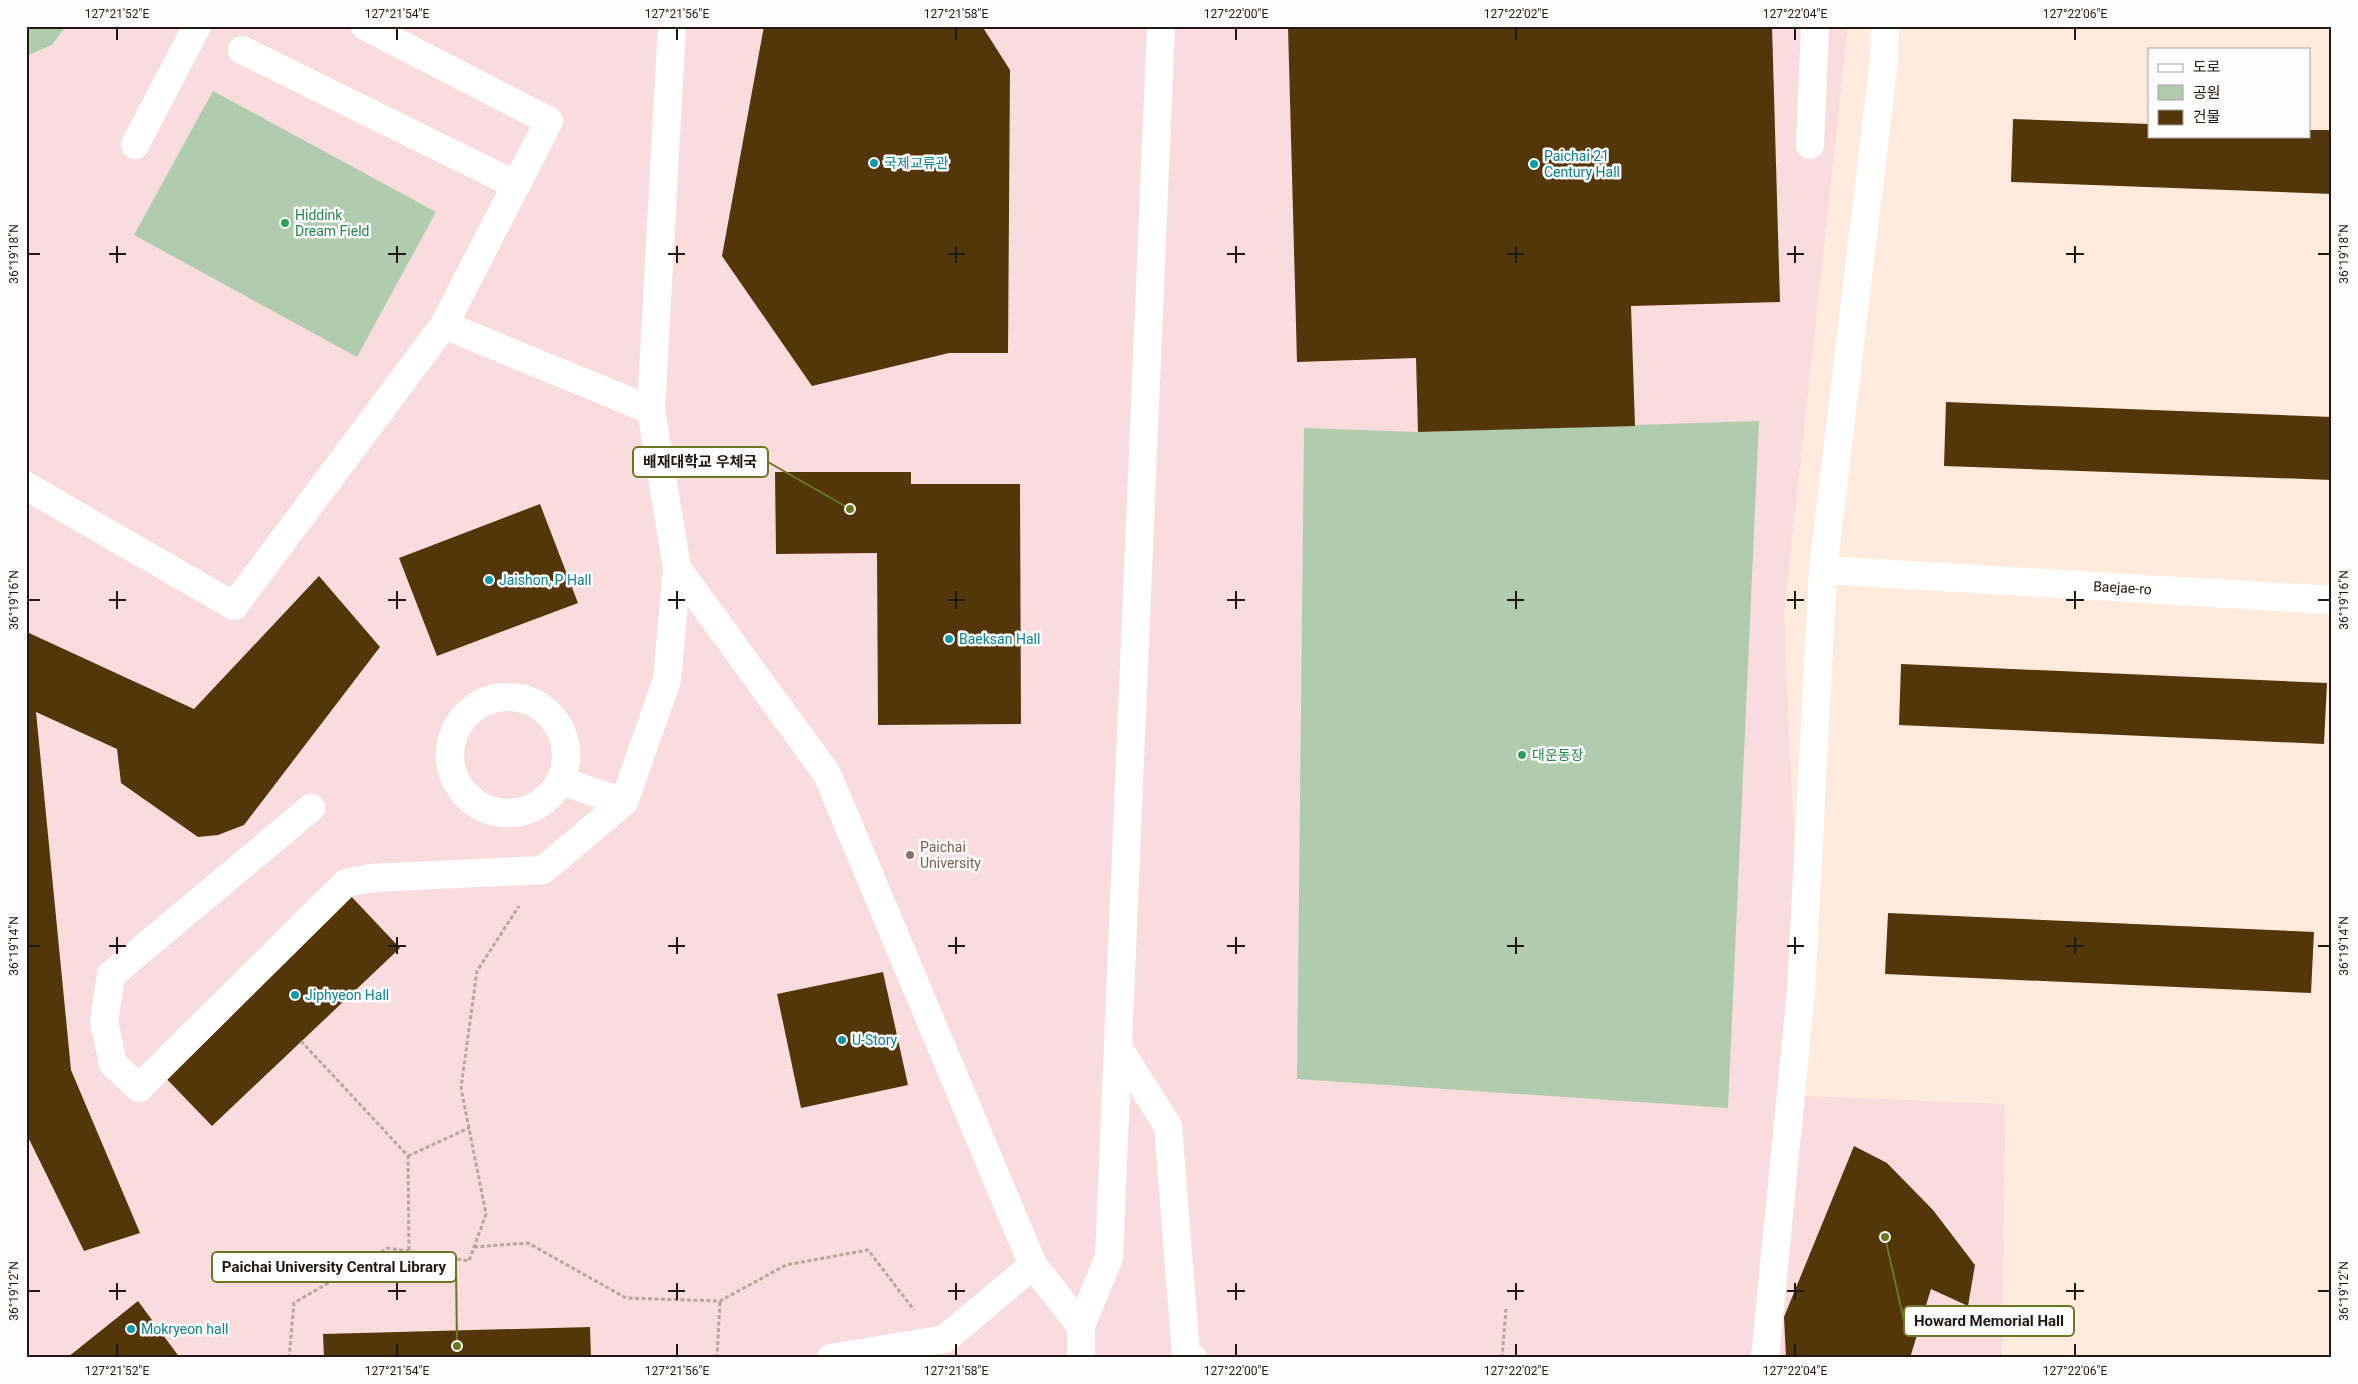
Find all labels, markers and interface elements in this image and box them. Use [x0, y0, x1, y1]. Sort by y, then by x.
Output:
text: 127°21'52"E [85, 7, 149, 21]
text: 127°21'54"E [365, 7, 429, 21]
text: 127°21'56"E [645, 7, 709, 21]
text: 127°21'58"E [924, 7, 988, 21]
text: 127°22'00"E [1204, 7, 1268, 21]
text: 127°22'02"E [1484, 7, 1548, 21]
text: 127°22'04"E [1763, 7, 1827, 21]
text: 127°22'06"E [2043, 7, 2107, 21]
legend [2148, 48, 2310, 138]
text: 도로 [2193, 58, 2221, 76]
text: 공원 [2193, 84, 2221, 102]
text: 건물 [2193, 108, 2221, 126]
place label: Paichai 21 Century Hall [1544, 148, 1620, 180]
place label: 국제교류관 [884, 155, 949, 171]
marker: 국제교류관 [868, 157, 880, 169]
marker: Paichai 21 Century Hall [1528, 158, 1540, 170]
place label: Hiddink Dream Field [295, 207, 369, 239]
marker: Hiddink Dream Field [279, 217, 291, 229]
text: 36°19'18"N [7, 224, 21, 284]
text: 36°19'18"N [2337, 224, 2351, 284]
callout: 배재대학교 우체국 [633, 447, 768, 477]
text: 배재대학교 우체국 [643, 453, 757, 471]
text: 36°19'16"N [7, 570, 21, 630]
text: 36°19'16"N [2337, 570, 2351, 630]
place label: Jaishon, P Hall [499, 572, 591, 588]
marker: Jaishon, P Hall [483, 574, 495, 586]
street label: Baejae-ro [2093, 578, 2152, 597]
place label: Baeksan Hall [959, 631, 1040, 647]
marker: Baeksan Hall [943, 633, 955, 645]
place label: 대운동장 [1532, 747, 1584, 763]
marker: 대운동장 [1516, 749, 1528, 761]
place label: Paichai University [920, 839, 981, 871]
marker: Paichai University [904, 849, 916, 861]
text: 36°19'14"N [7, 916, 21, 976]
text: 36°19'14"N [2337, 916, 2351, 976]
place label: Jiphyeon Hall [305, 987, 389, 1003]
marker: Jiphyeon Hall [289, 989, 301, 1001]
place label: U-Story [852, 1032, 898, 1048]
marker: U-Story [836, 1034, 848, 1046]
callout: Paichai University Central Library [212, 1252, 456, 1282]
text: Paichai University Central Library [222, 1258, 447, 1276]
text: 36°19'12"N [7, 1261, 21, 1321]
text: 36°19'12"N [2337, 1261, 2351, 1321]
callout: Howard Memorial Hall [1904, 1306, 2074, 1336]
text: Howard Memorial Hall [1914, 1312, 2064, 1330]
place label: Mokryeon hall [141, 1321, 228, 1337]
marker: Mokryeon hall [125, 1323, 137, 1335]
text: 127°21'52"E [85, 1364, 149, 1378]
text: 127°21'54"E [365, 1364, 429, 1378]
text: 127°21'56"E [645, 1364, 709, 1378]
text: 127°21'58"E [924, 1364, 988, 1378]
text: 127°22'00"E [1204, 1364, 1268, 1378]
text: 127°22'02"E [1484, 1364, 1548, 1378]
text: 127°22'04"E [1763, 1364, 1827, 1378]
text: 127°22'06"E [2043, 1364, 2107, 1378]

